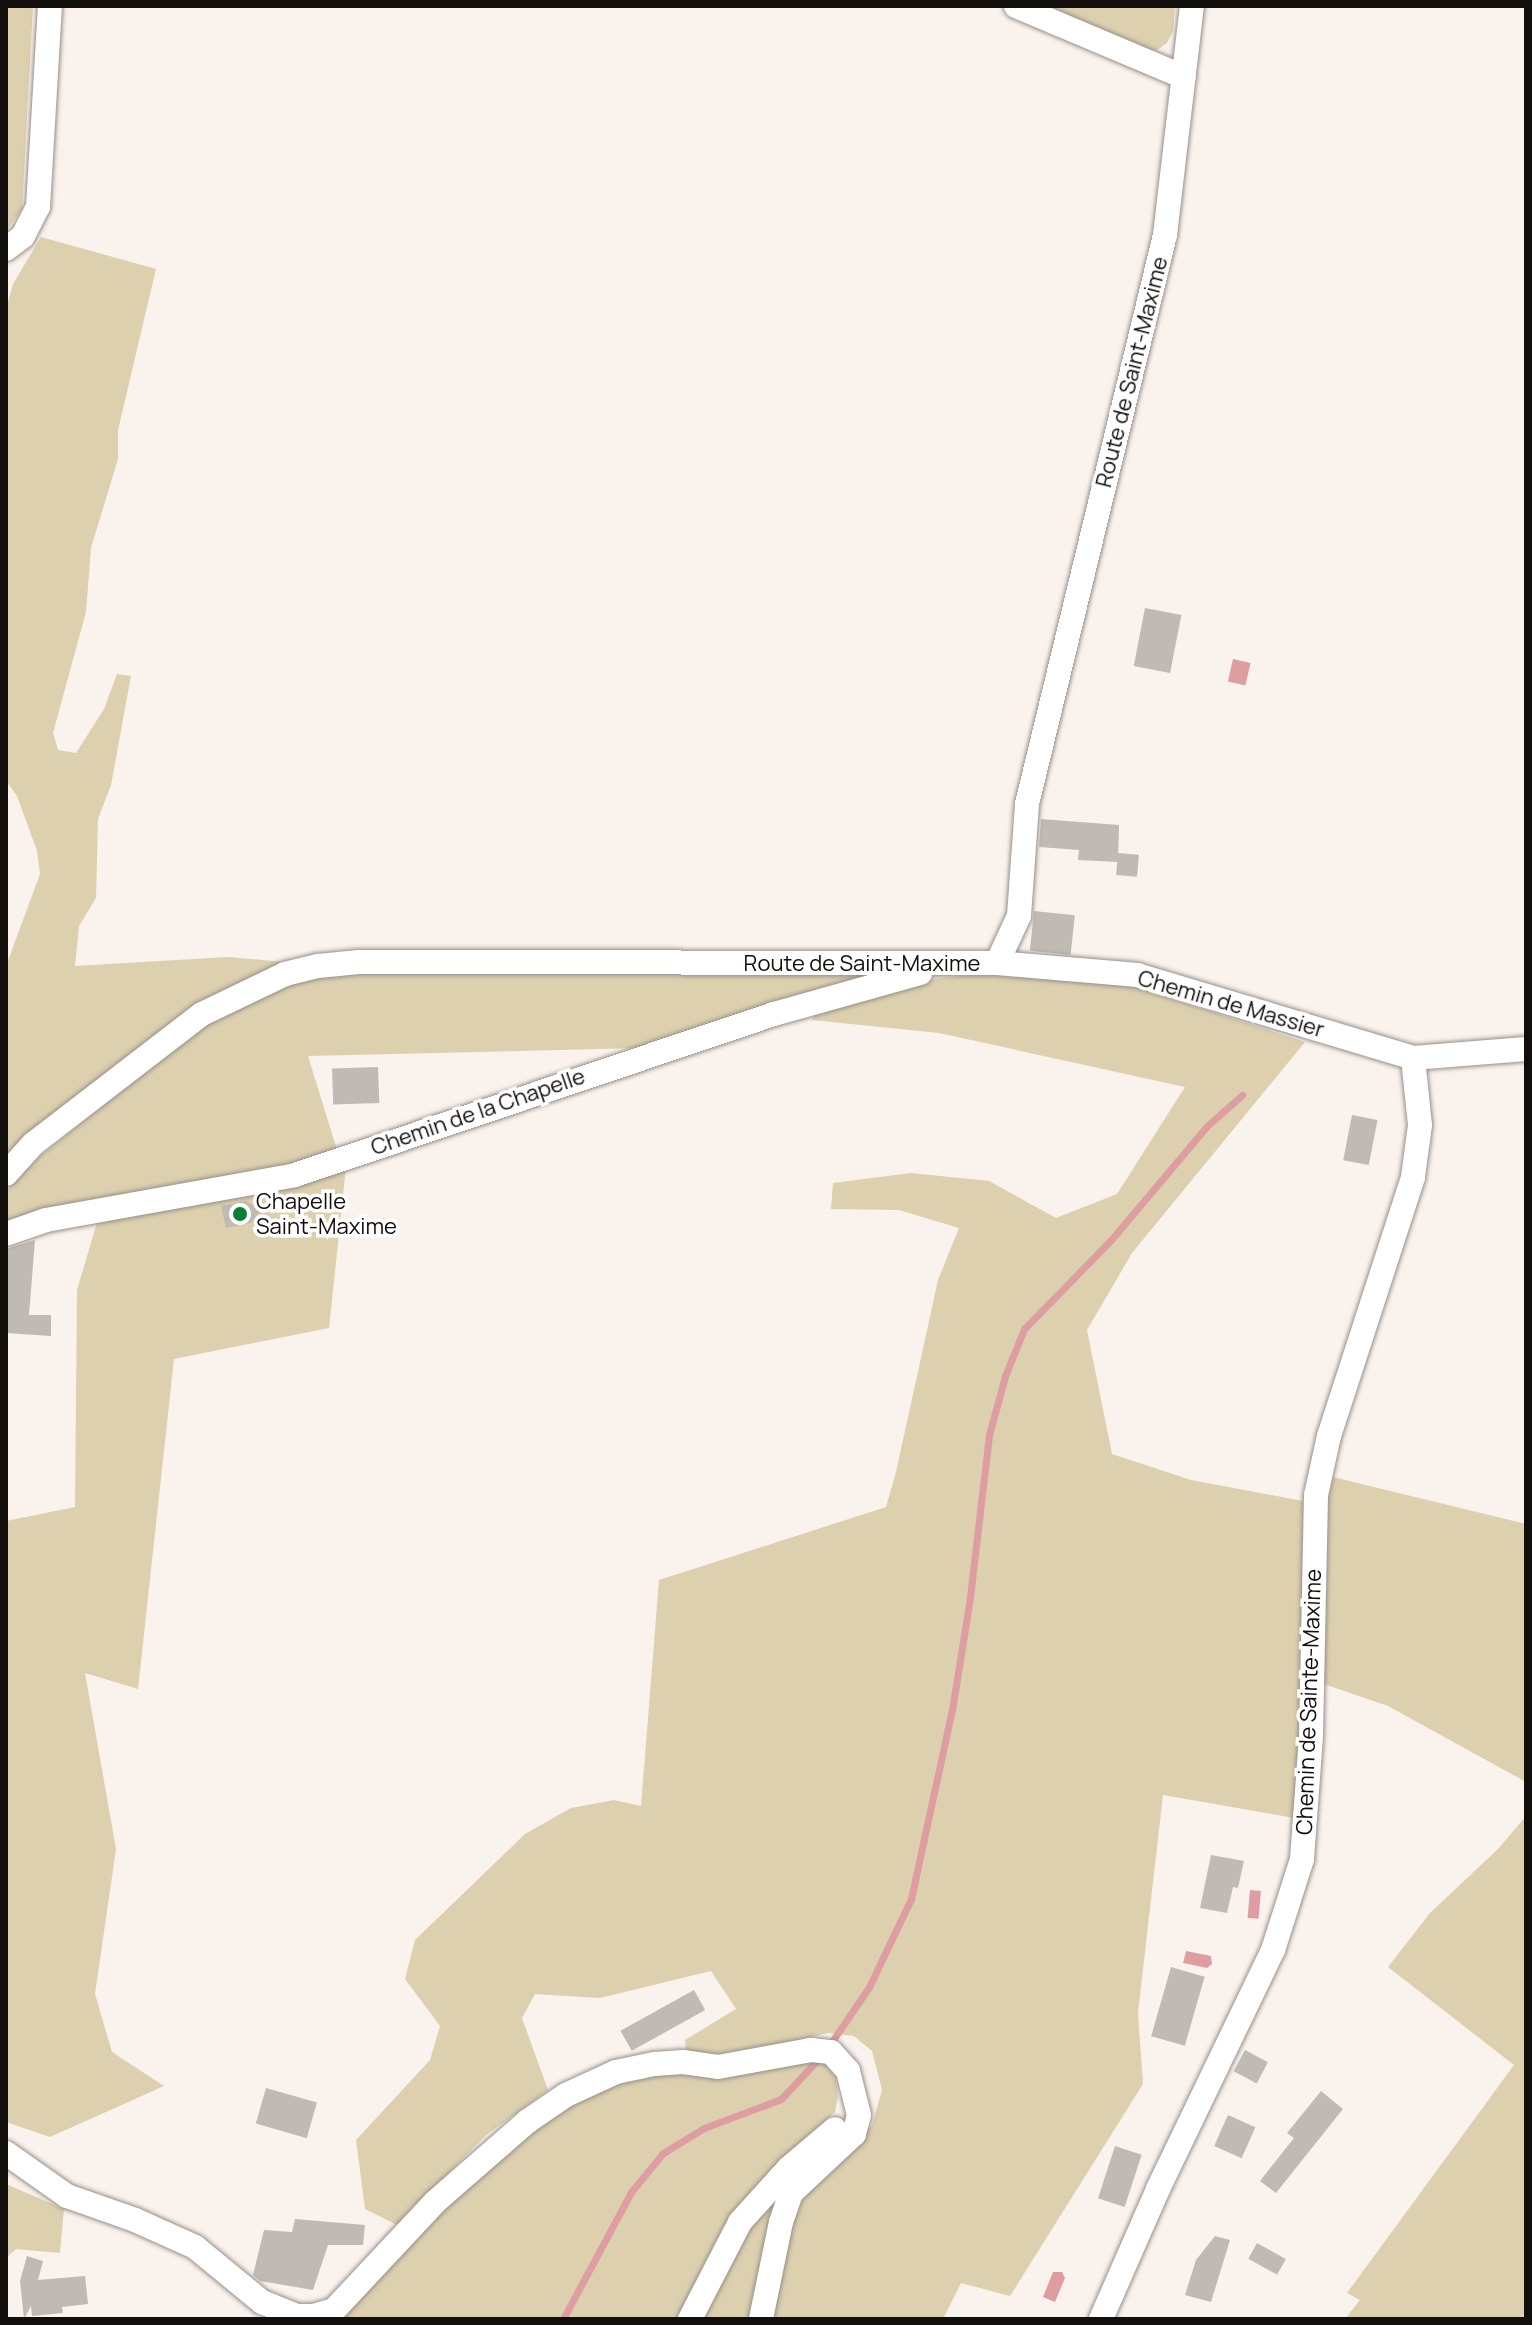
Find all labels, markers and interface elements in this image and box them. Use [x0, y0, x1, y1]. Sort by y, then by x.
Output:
street label: Route de Saint-Maxime [1091, 254, 1173, 490]
street label: Route de Saint-Maxime [744, 951, 980, 977]
street label: Chemin de Massier [1135, 965, 1327, 1043]
street label: Chemin de la Chapelle [367, 1063, 589, 1161]
place label: Chapelle Saint-Maxime [256, 1188, 397, 1240]
marker: Chapelle Saint-Maxime [231, 1205, 249, 1223]
street label: Chemin de Sainte-Maxime [1291, 1569, 1327, 1835]

